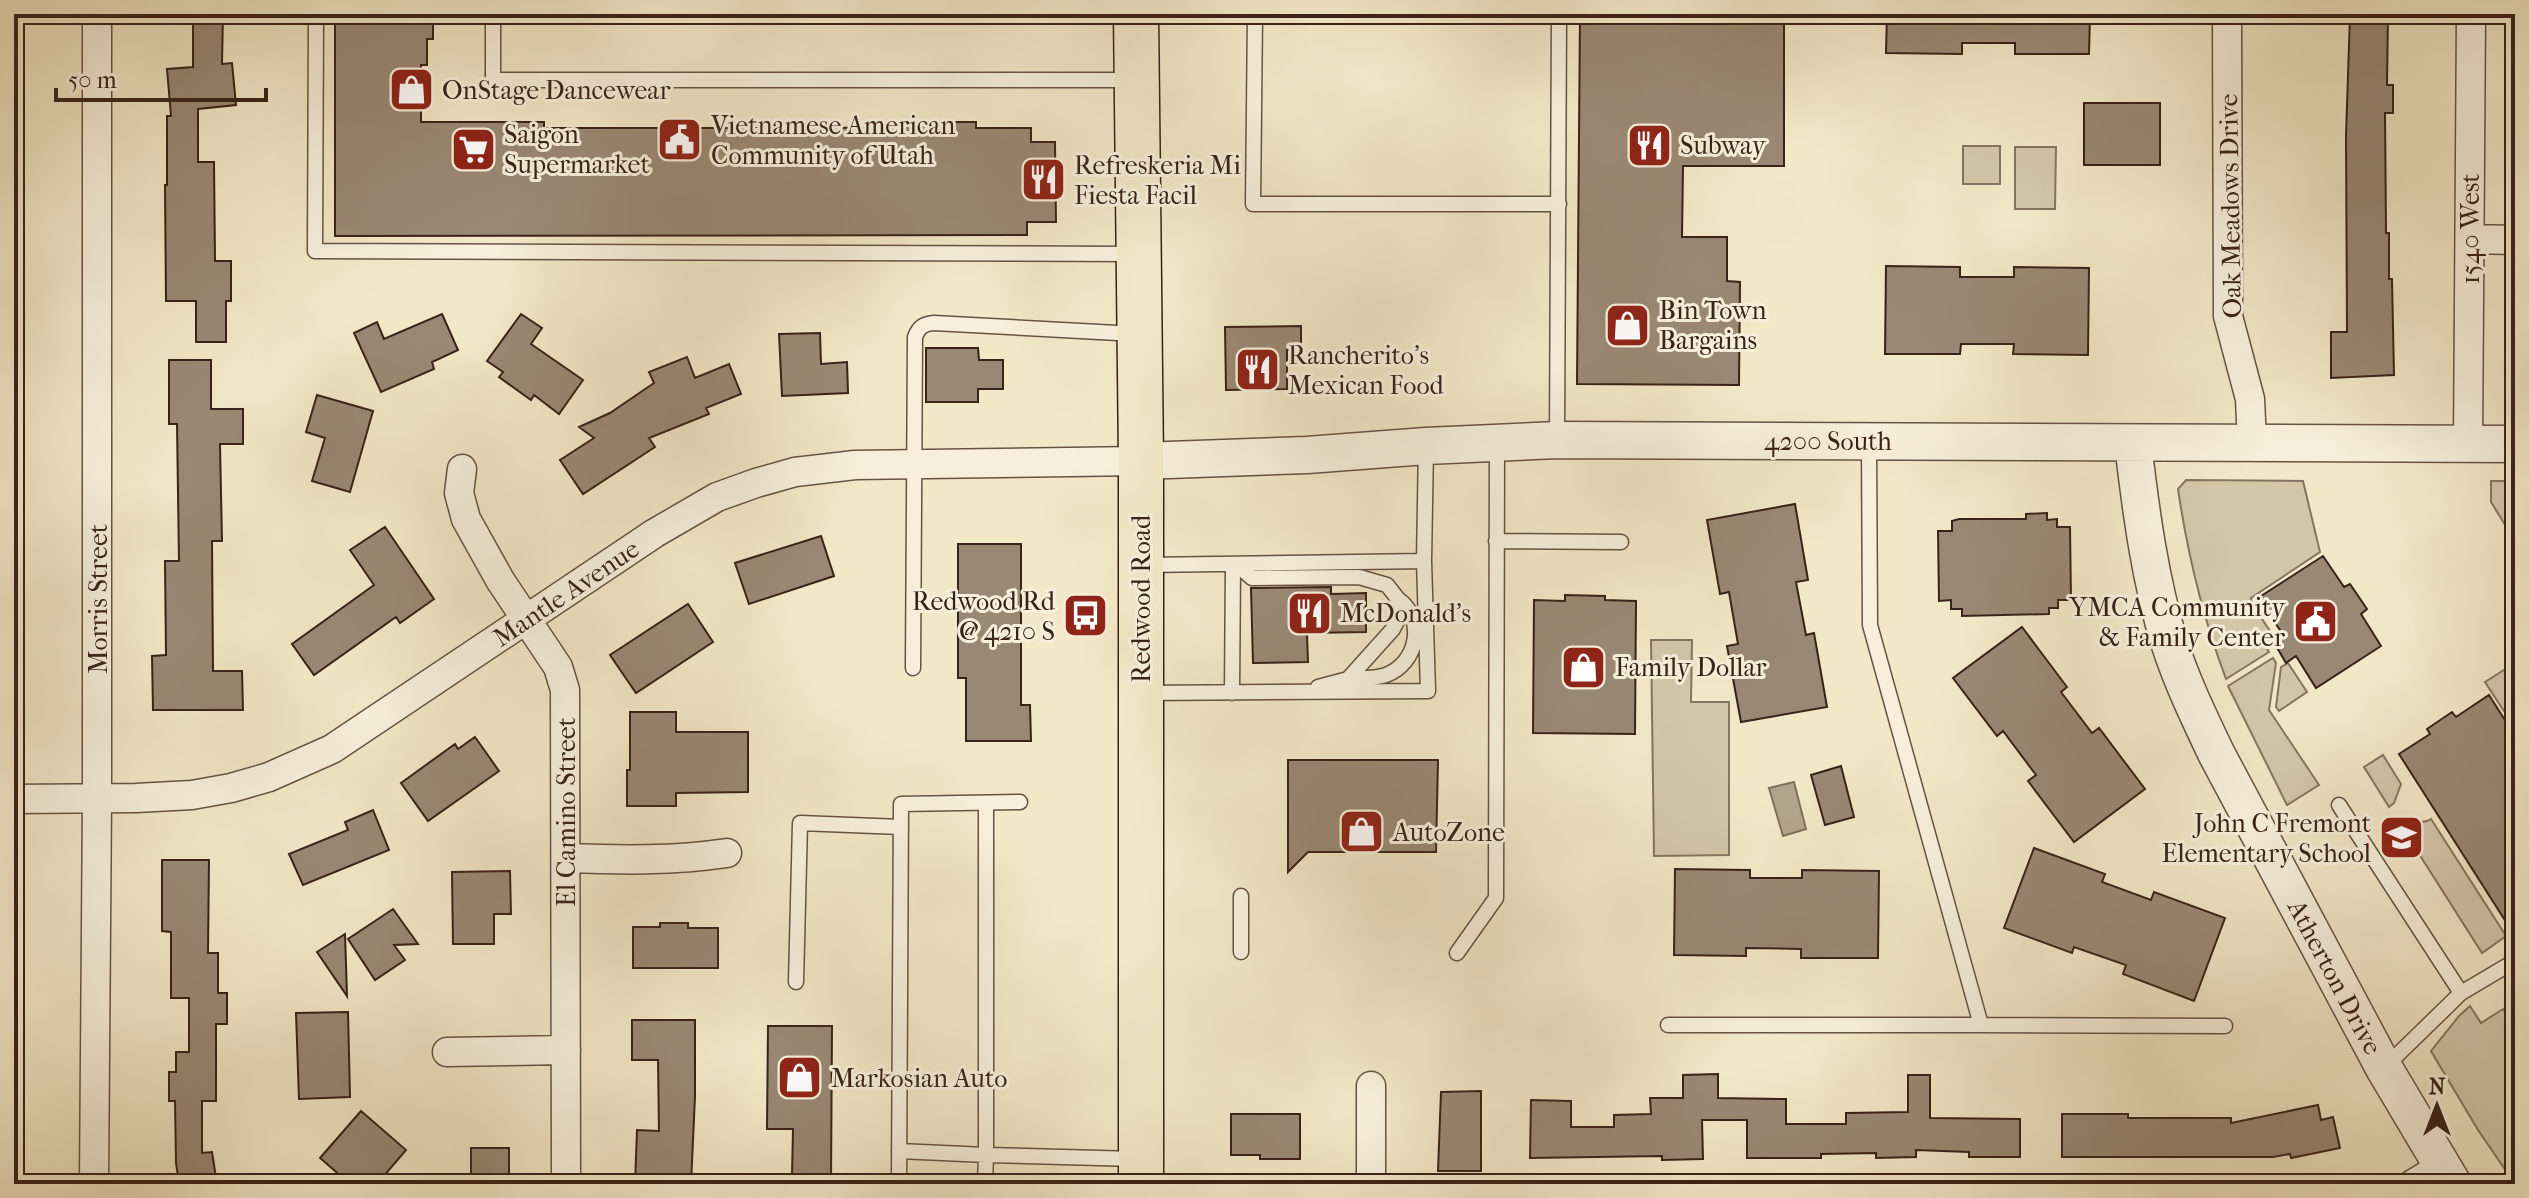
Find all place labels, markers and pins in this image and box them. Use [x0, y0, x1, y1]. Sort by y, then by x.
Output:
shop icon: OnStage Dancewear [387, 66, 435, 114]
place label: OnStage Dancewear [442, 75, 670, 106]
place label: Vietnamese American Community of Utah [710, 110, 955, 171]
public building icon: Vietnamese American Community of Utah [656, 116, 704, 164]
place label: Saigon Supermarket [504, 119, 650, 180]
restaurant icon: Subway [1625, 121, 1673, 169]
supermarket icon: Saigon Supermarket [449, 125, 497, 173]
place label: Subway [1680, 130, 1767, 161]
place label: Refreskeria Mi Fiesta Facil [1074, 150, 1241, 211]
restaurant icon: Refreskeria Mi Fiesta Facil [1019, 156, 1067, 204]
place label: Bin Town Bargains [1659, 295, 1767, 356]
shop icon: Bin Town Bargains [1604, 301, 1652, 349]
place label: Rancherito's Mexican Food [1288, 340, 1445, 401]
restaurant icon: Rancherito's Mexican Food [1233, 346, 1281, 394]
place label: Redwood Rd @ 4210 S [912, 586, 1056, 647]
restaurant icon: McDonald's [1285, 589, 1333, 637]
bus stop icon: Redwood Rd @ 4210 S [1062, 592, 1110, 640]
place label: YMCA Community & Family Center [2069, 592, 2286, 653]
place label: McDonald's [1340, 598, 1471, 629]
public building icon: YMCA Community & Family Center [2292, 598, 2340, 646]
shop icon: Family Dollar [1560, 643, 1608, 691]
place label: Family Dollar [1615, 652, 1767, 683]
shop icon: AutoZone [1338, 808, 1386, 856]
place label: John C Fremont Elementary School [2162, 808, 2372, 869]
school or university icon: John C Fremont Elementary School [2378, 814, 2426, 862]
place label: AutoZone [1392, 817, 1505, 848]
shop icon: Markosian Auto [776, 1054, 824, 1102]
place label: Markosian Auto [831, 1063, 1007, 1094]

